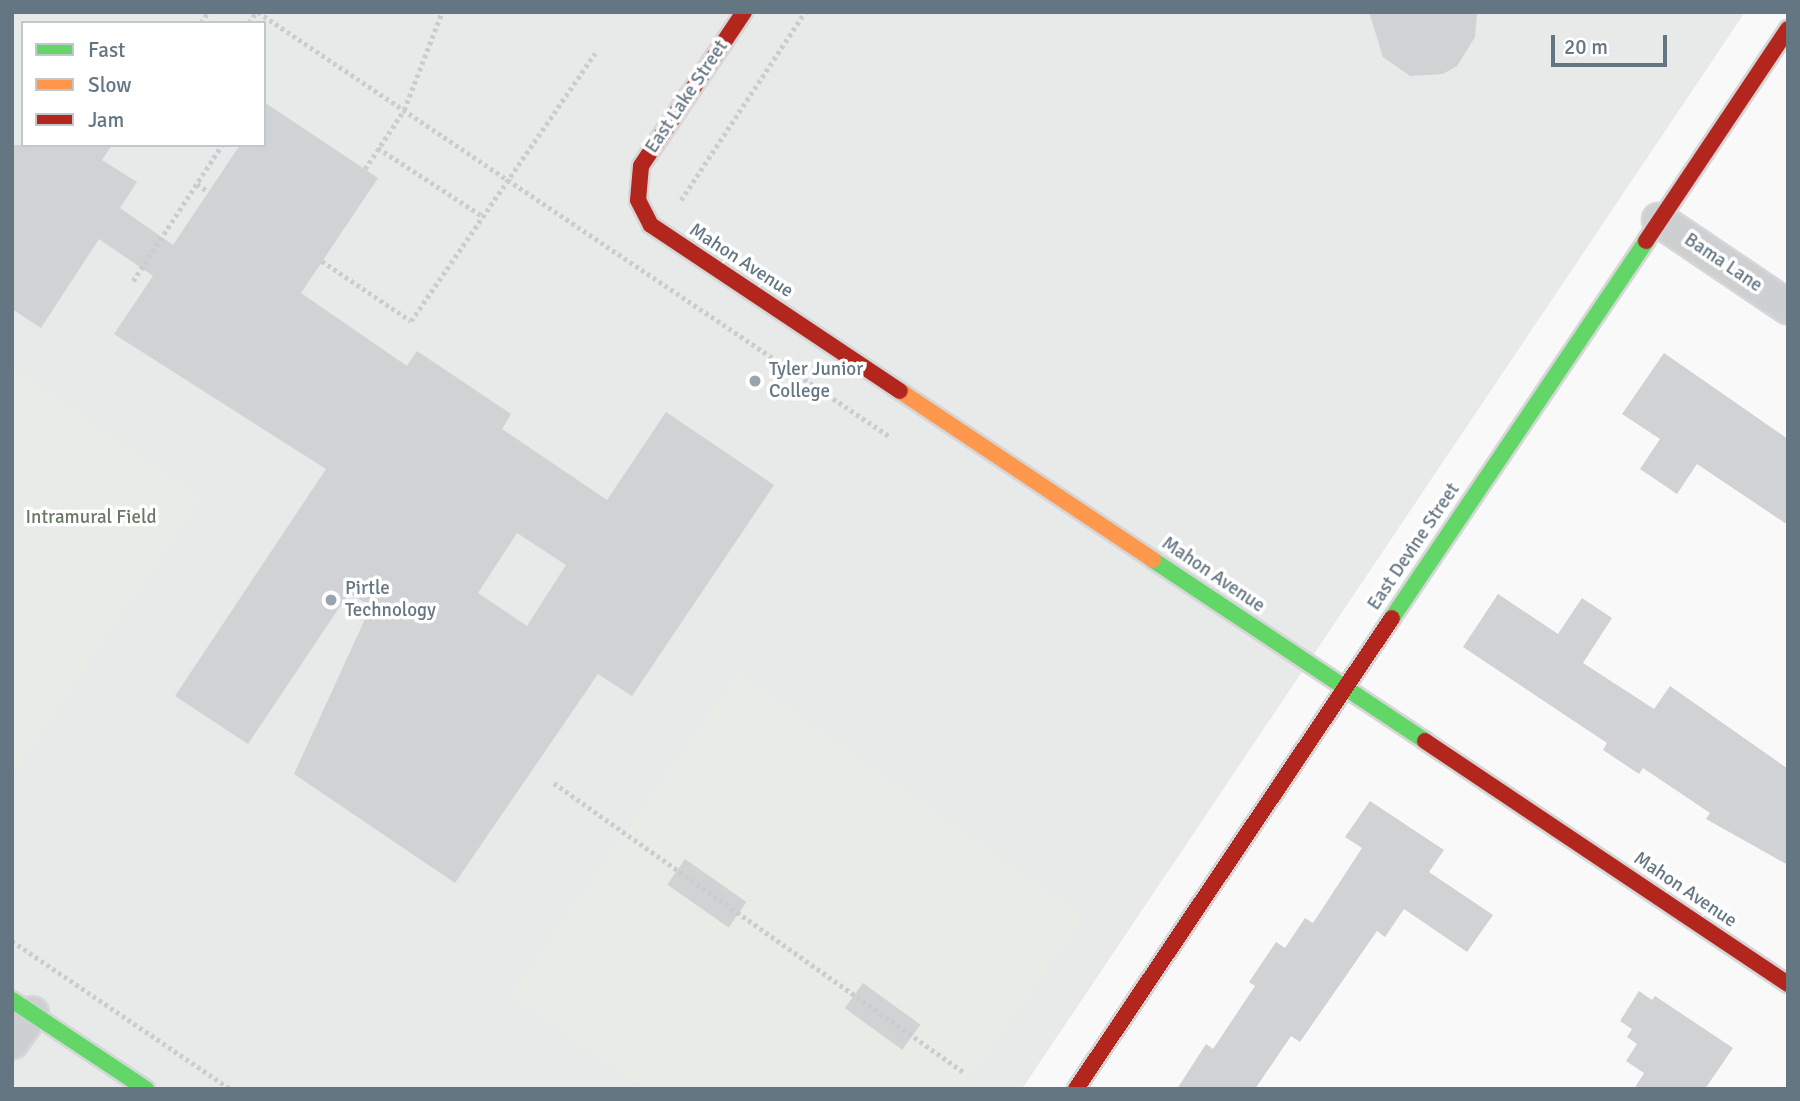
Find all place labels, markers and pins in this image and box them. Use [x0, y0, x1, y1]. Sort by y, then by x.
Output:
place label: Tyler Junior College [769, 359, 863, 403]
marker: Tyler Junior College [747, 373, 763, 389]
place label: Pirtle Technology [345, 578, 436, 622]
marker: Pirtle Technology [323, 592, 339, 608]

